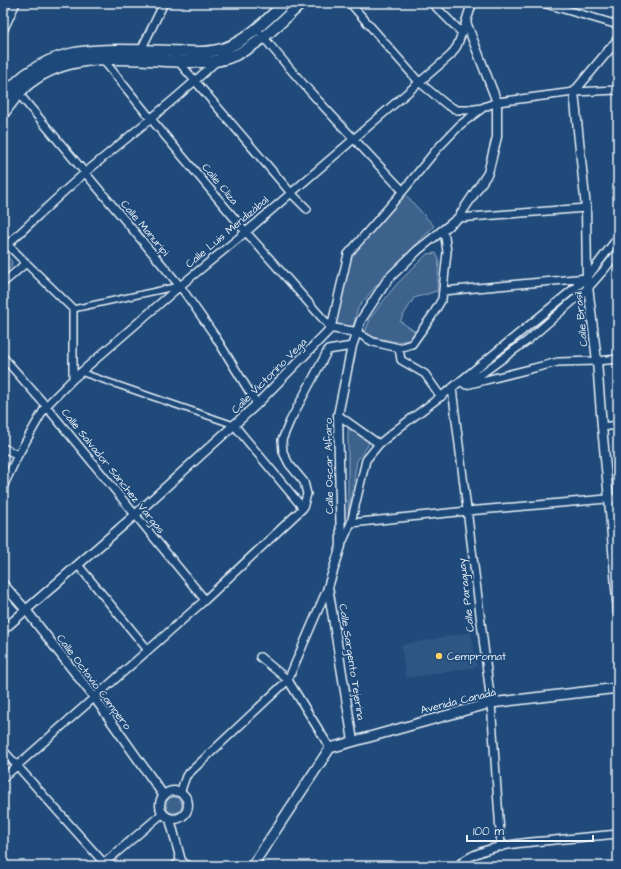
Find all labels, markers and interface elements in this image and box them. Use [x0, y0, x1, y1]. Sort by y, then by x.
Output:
street label: Calle Cliza [198, 160, 242, 208]
street label: Calle Luis Mendizábal [182, 193, 272, 271]
street label: Calle Manuripi [117, 197, 173, 259]
street label: Calle Brasil [571, 290, 591, 347]
street label: Calle Victorino Vega [228, 335, 311, 418]
street label: Calle Salvador Sánchez Vargas [57, 405, 169, 538]
street label: Calle Oscar Alfaro [321, 417, 337, 514]
street label: Calle Paraguay [454, 557, 479, 633]
street label: Calle Sargento Tejerina [334, 603, 369, 722]
street label: Calle Octavio Campero [53, 631, 135, 733]
place label: Cempromat [447, 649, 507, 664]
marker: Cempromat [434, 651, 444, 661]
street label: Avenida Canadá [419, 684, 498, 718]
scale bar [467, 817, 593, 843]
text: 100 m [473, 823, 504, 840]

